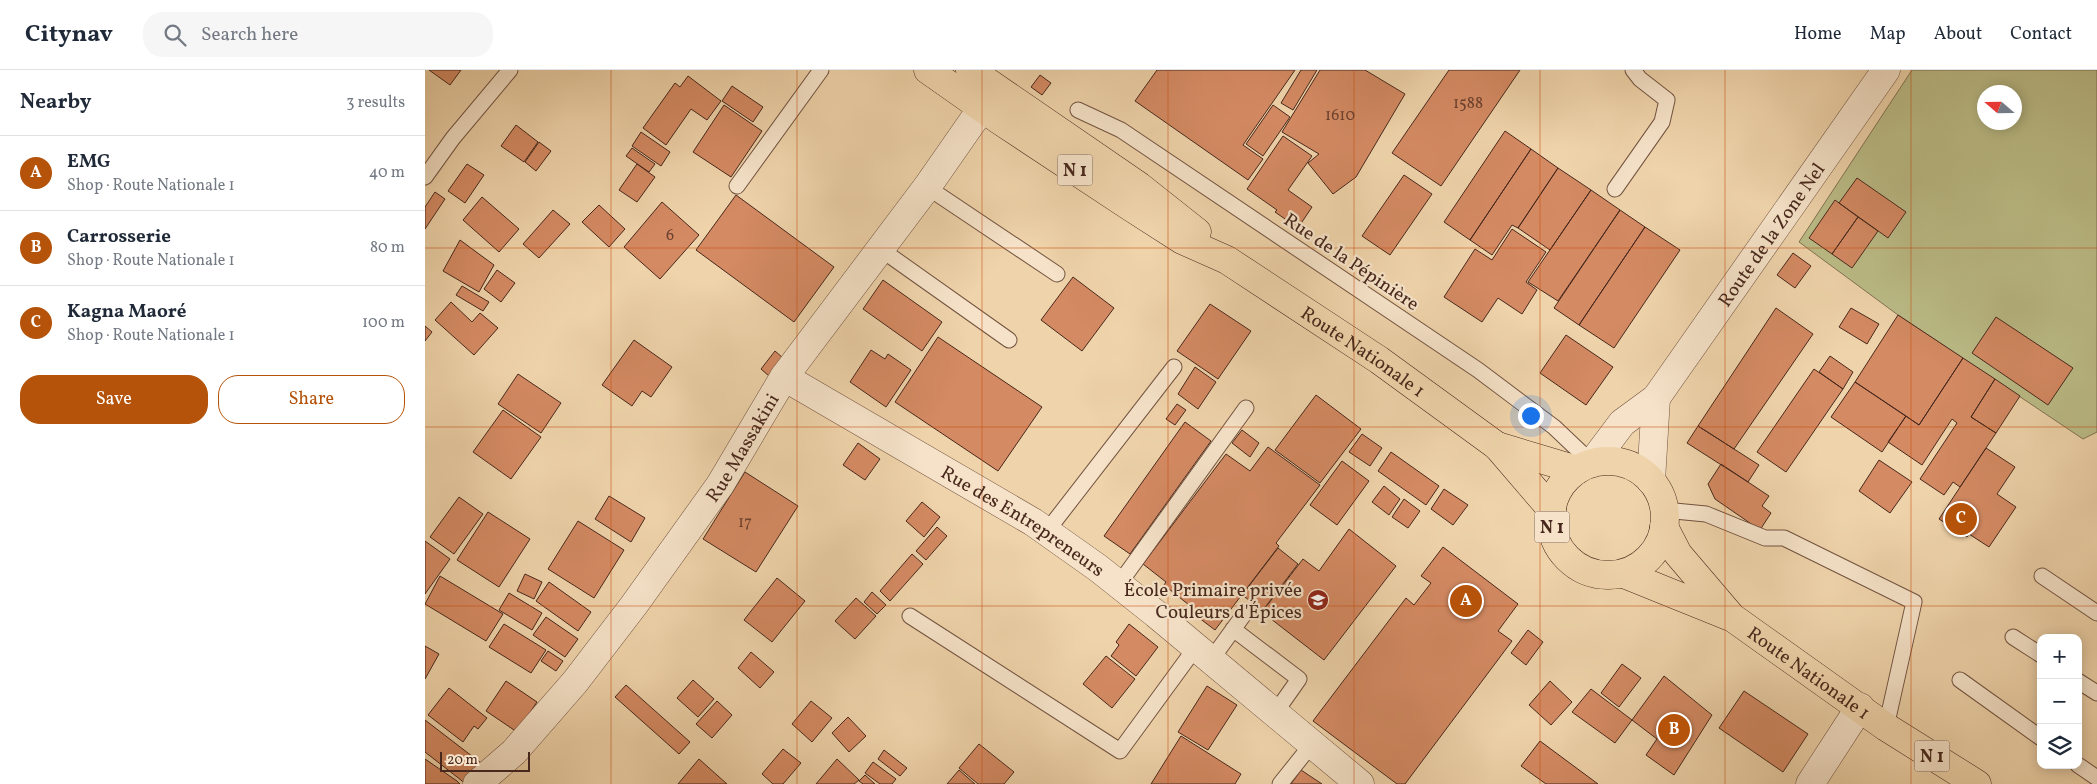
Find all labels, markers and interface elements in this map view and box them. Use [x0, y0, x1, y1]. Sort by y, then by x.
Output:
search box [143, 12, 493, 57]
text: Citynav [25, 18, 113, 52]
icon: search [161, 21, 189, 49]
text: Search here [201, 22, 298, 48]
text: Home [1794, 22, 1842, 47]
text: Map [1870, 22, 1906, 47]
text: About [1934, 22, 1982, 47]
text: Contact [2010, 22, 2072, 47]
north arrow [1977, 85, 2022, 130]
text: Nearby [20, 88, 91, 117]
text: 3 results [346, 92, 405, 114]
house number: 1588 [1453, 93, 1483, 115]
house number: 1610 [1325, 105, 1355, 127]
text: EMG [67, 149, 111, 175]
road number: N 1 [1057, 154, 1093, 186]
street label: Route de la Zone Nel [1713, 158, 1832, 313]
text: A [30, 162, 42, 184]
text: 40 m [369, 162, 405, 184]
text: Shop · Route Nationale 1 [67, 175, 235, 197]
street label: Rue de la Pépinière [1278, 208, 1424, 318]
text: Carrosserie [67, 224, 171, 250]
house number: 6 [666, 225, 674, 247]
text: B [31, 237, 41, 259]
text: 80 m [370, 237, 405, 259]
text: Shop · Route Nationale 1 [67, 250, 235, 272]
text: Kagna Maoré [67, 299, 187, 325]
street label: Route Nationale 1 [1295, 301, 1430, 404]
text: C [31, 312, 41, 334]
text: 100 m [362, 312, 405, 334]
text: Shop · Route Nationale 1 [67, 325, 235, 347]
button: Save [20, 375, 208, 424]
button: Share [218, 375, 405, 424]
street label: Rue Massakini [701, 389, 787, 508]
your location [1518, 403, 1544, 429]
street label: Rue des Entrepreneurs [936, 460, 1110, 584]
pin: C [1945, 500, 1977, 538]
house number: 17 [738, 512, 752, 534]
road number: N 1 [1535, 512, 1569, 542]
place label: École Primaire privée Couleurs d'Épices [1124, 578, 1302, 626]
pin: A [1450, 582, 1482, 620]
school or university icon: École Primaire privée Couleurs d'Épices [1306, 588, 1330, 612]
street label: Route Nationale 1 [1741, 621, 1875, 727]
map controls [2037, 634, 2082, 769]
button: + [2037, 634, 2082, 679]
button: − [2037, 679, 2082, 724]
pin: B [1658, 711, 1690, 749]
button: layers [2037, 724, 2082, 769]
road number: N 1 [1915, 740, 1949, 771]
scale bar [440, 749, 530, 772]
text: 20 m [447, 751, 478, 770]

